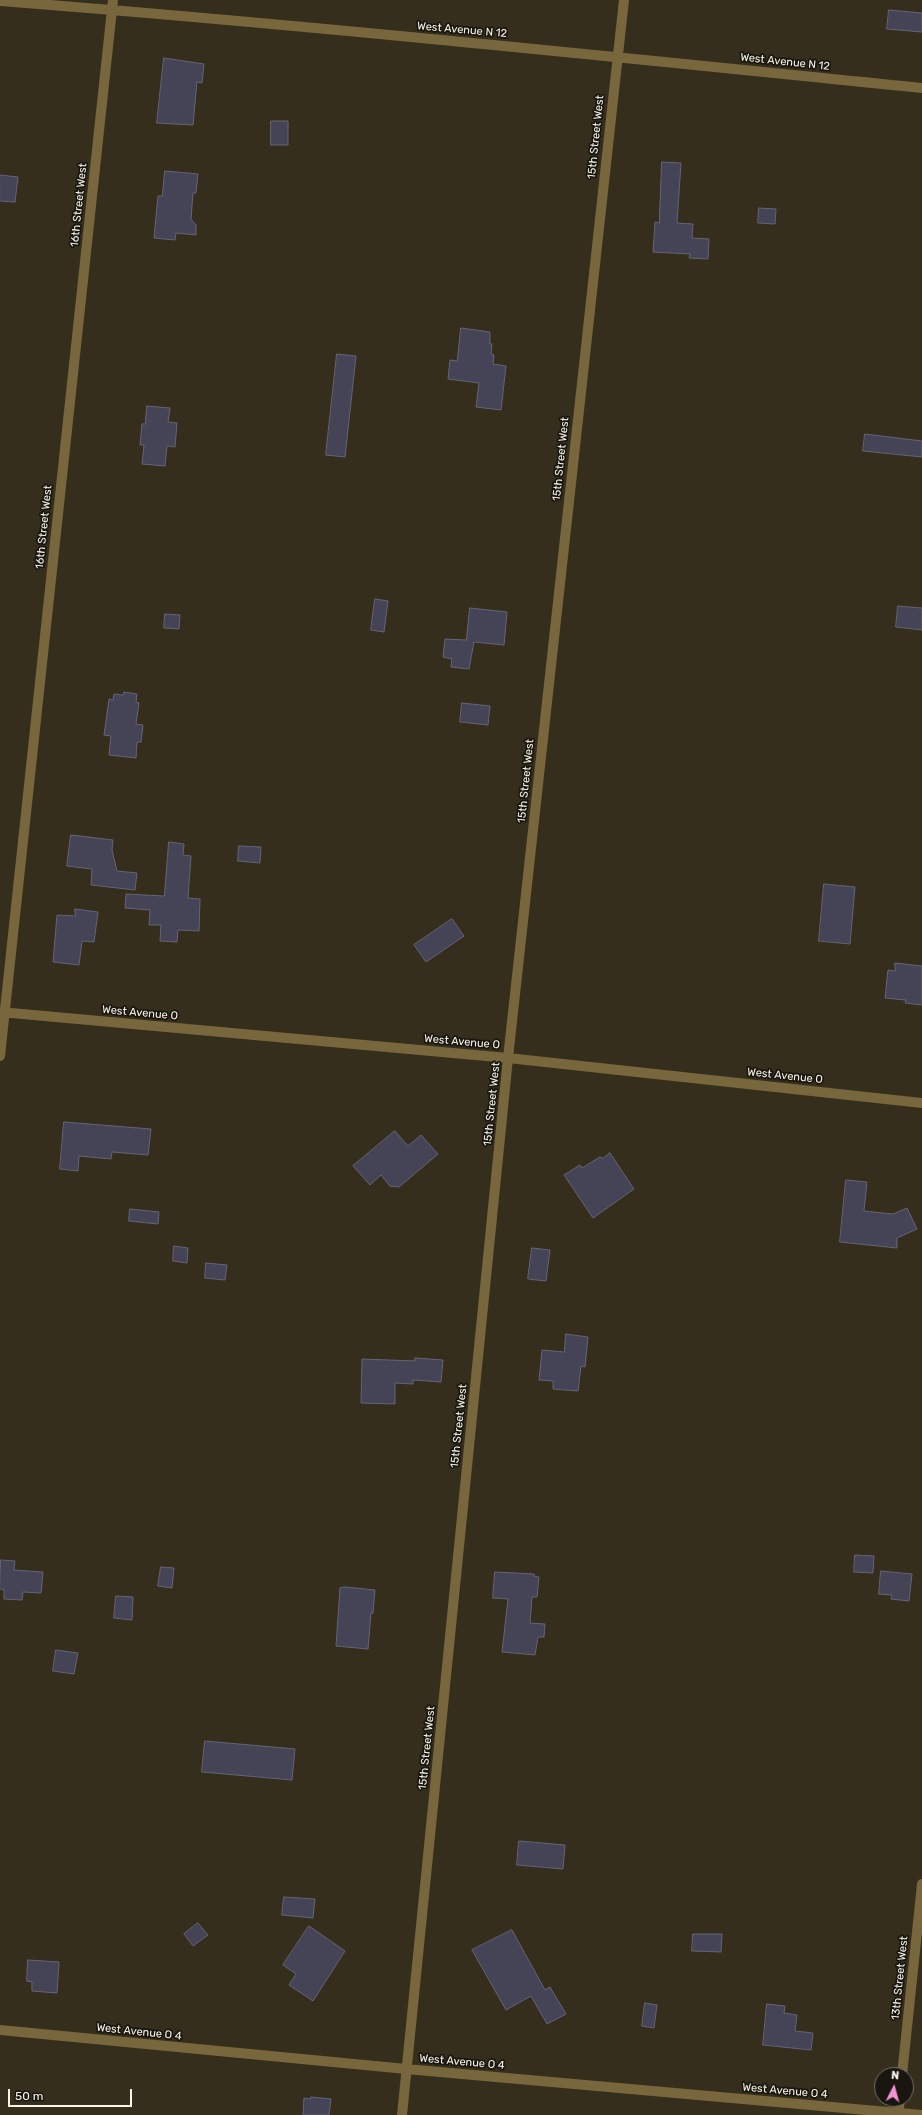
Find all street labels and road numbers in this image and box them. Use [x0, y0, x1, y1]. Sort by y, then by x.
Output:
street label: West Avenue N 12 [417, 20, 507, 40]
street label: West Avenue N 12 [740, 51, 830, 73]
street label: 15th Street West [585, 95, 607, 179]
street label: 16th Street West [68, 162, 90, 248]
street label: 15th Street West [550, 417, 572, 501]
street label: 16th Street West [33, 484, 55, 570]
street label: 15th Street West [515, 739, 537, 823]
street label: West Avenue O [102, 1003, 178, 1023]
street label: West Avenue O [424, 1032, 500, 1052]
street label: 15th Street West [481, 1062, 503, 1146]
street label: West Avenue O [747, 1065, 823, 1087]
street label: 15th Street West [448, 1384, 470, 1468]
street label: 15th Street West [416, 1706, 438, 1790]
street label: 13th Street West [889, 1935, 911, 2021]
street label: West Avenue O 4 [96, 2021, 182, 2043]
street label: West Avenue O 4 [419, 2052, 505, 2072]
street label: West Avenue O 4 [742, 2081, 828, 2101]

